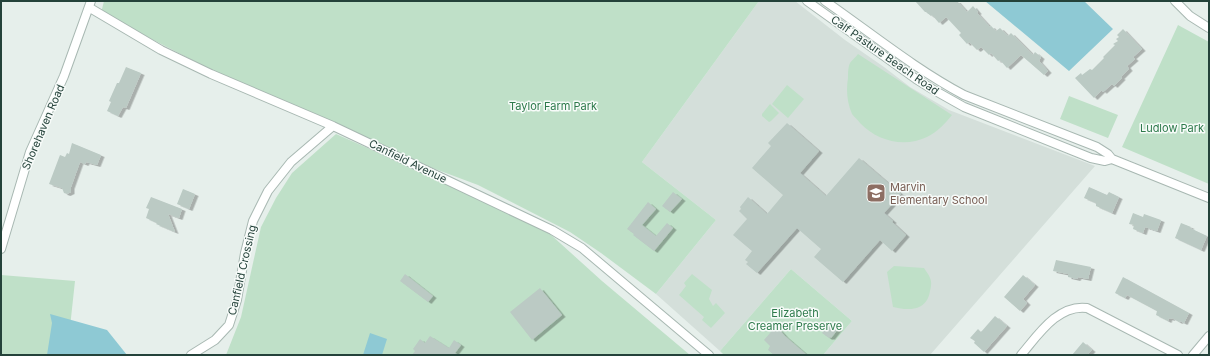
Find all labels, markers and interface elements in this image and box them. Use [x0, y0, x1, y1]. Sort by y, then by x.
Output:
street label: Calf Pasture Beach Road [828, 12, 942, 98]
street label: Shorehaven Road [19, 82, 67, 172]
park label: Taylor Farm Park [509, 99, 597, 113]
park label: Ludlow Park [1140, 121, 1204, 135]
street label: Canfield Avenue [367, 136, 449, 186]
place label: Marvin Elementary School [890, 180, 987, 207]
school or university icon: Marvin Elementary School [865, 182, 887, 204]
street label: Canfield Crossing [225, 223, 259, 317]
park label: Elizabeth Creamer Preserve [748, 306, 842, 333]

